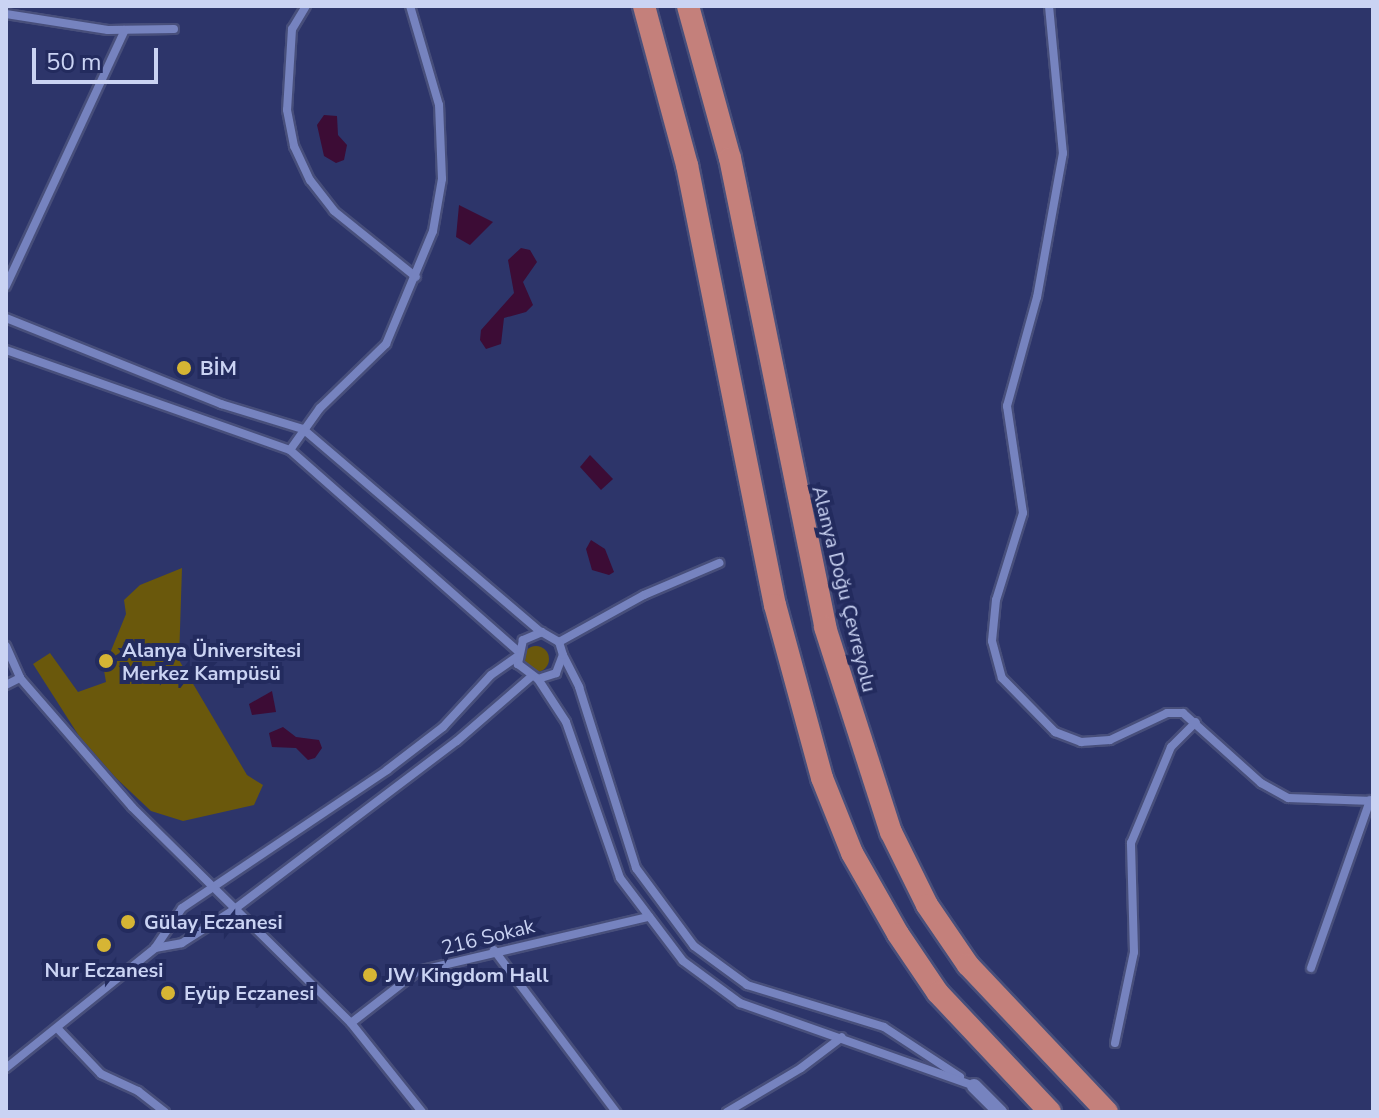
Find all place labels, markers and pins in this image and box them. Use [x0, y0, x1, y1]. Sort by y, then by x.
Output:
place label: BİM [200, 356, 237, 380]
marker: BİM [175, 359, 193, 377]
place label: Alanya Üniversitesi Merkez Kampüsü [122, 638, 301, 685]
marker: Alanya Üniversitesi Merkez Kampüsü [97, 652, 115, 670]
place label: Gülay Eczanesi [144, 910, 282, 934]
marker: Gülay Eczanesi [119, 913, 137, 931]
marker: Nur Eczanesi [95, 936, 113, 954]
place label: Nur Eczanesi [45, 958, 163, 982]
place label: JW Kingdom Hall [386, 963, 549, 987]
marker: JW Kingdom Hall [361, 966, 379, 984]
place label: Eyüp Eczanesi [184, 981, 314, 1005]
marker: Eyüp Eczanesi [159, 984, 177, 1002]

